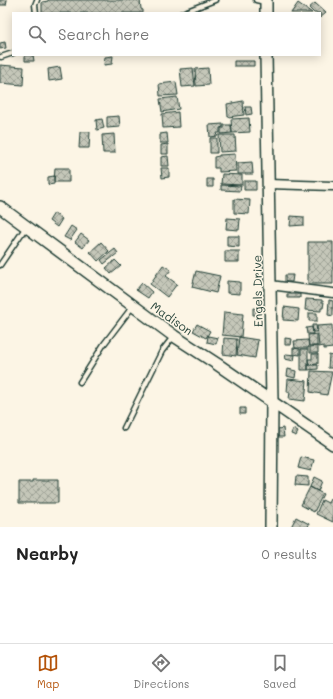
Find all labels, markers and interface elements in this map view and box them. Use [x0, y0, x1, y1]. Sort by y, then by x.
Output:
search box [12, 12, 321, 56]
icon: search [26, 23, 48, 45]
text: Search here [58, 24, 149, 44]
street label: Engels Drive [248, 255, 266, 327]
street label: Madison [148, 298, 196, 338]
text: Nearby [16, 542, 78, 564]
text: 0 results [262, 545, 317, 562]
tab: Map [37, 652, 59, 691]
tab: Directions [133, 652, 189, 691]
tab: Saved [263, 652, 296, 691]

